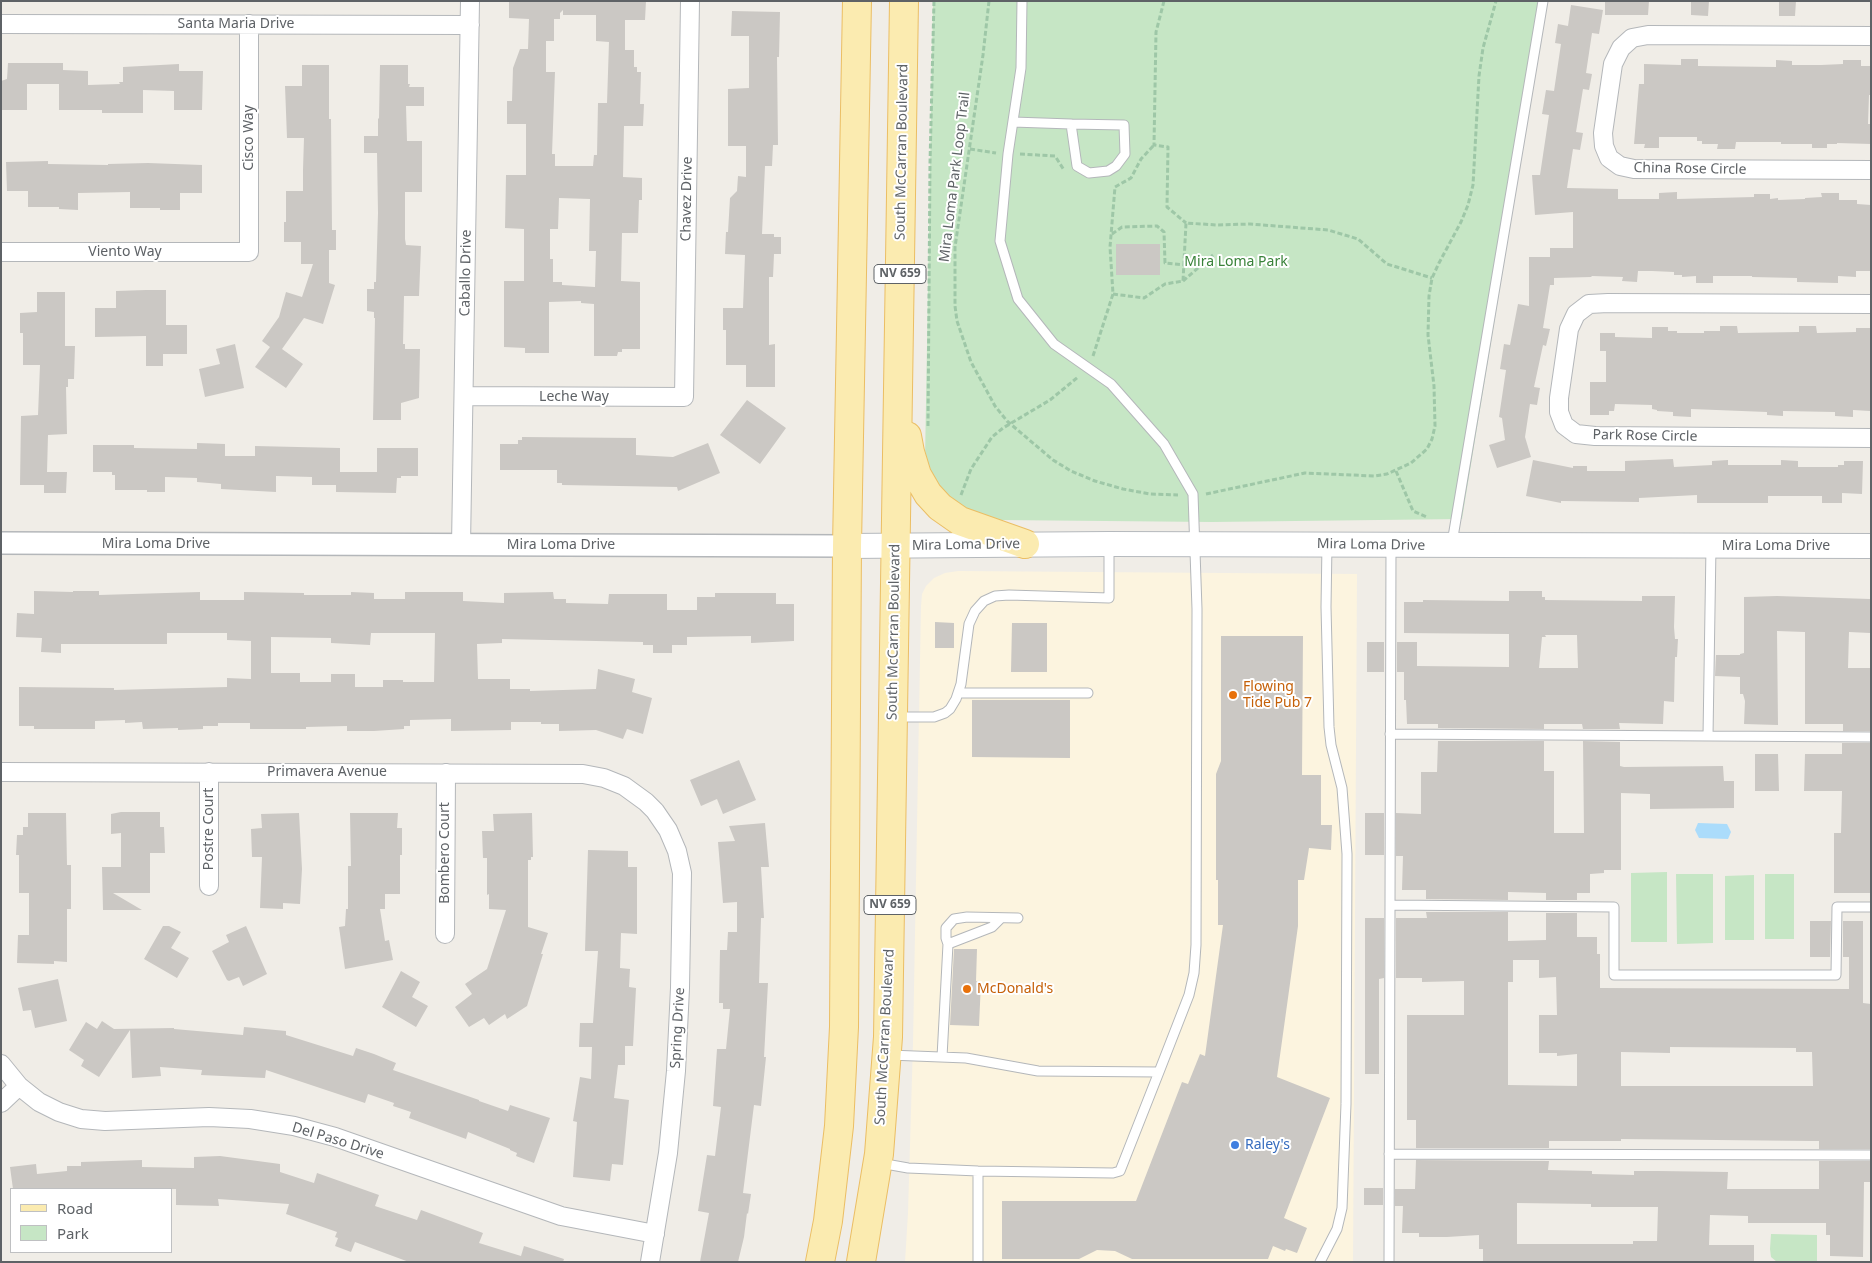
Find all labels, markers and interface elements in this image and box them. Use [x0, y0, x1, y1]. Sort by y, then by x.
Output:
street label: Santa Maria Drive [178, 16, 294, 32]
street label: South McCarran Boulevard [892, 64, 912, 240]
street label: Mira Loma Park Loop Trail [936, 91, 974, 263]
street label: Cisco Way [241, 105, 257, 171]
street label: Chavez Drive [678, 156, 696, 242]
street label: China Rose Circle [1633, 160, 1747, 178]
street label: Caballo Drive [457, 229, 475, 317]
street label: Viento Way [88, 244, 162, 260]
park label: Mira Loma Park [1184, 254, 1288, 270]
road number: NV 659 [874, 264, 926, 284]
street label: Leche Way [539, 389, 609, 405]
street label: Park Rose Circle [1592, 427, 1698, 445]
street label: Mira Loma Drive [102, 536, 210, 552]
street label: Mira Loma Drive [912, 536, 1020, 554]
street label: Mira Loma Drive [1317, 536, 1425, 554]
street label: Mira Loma Drive [507, 537, 615, 553]
street label: Mira Loma Drive [1722, 538, 1830, 554]
street label: South McCarran Boulevard [884, 544, 904, 720]
place label: Flowing Tide Pub 7 [1243, 679, 1312, 712]
marker: Flowing Tide Pub 7 [1227, 689, 1239, 701]
street label: Primavera Avenue [267, 764, 387, 780]
street label: Postre Court [201, 788, 217, 870]
street label: Bombero Court [437, 802, 453, 904]
road number: NV 659 [864, 896, 916, 914]
street label: South McCarran Boulevard [872, 949, 898, 1125]
place label: McDonald's [977, 981, 1053, 997]
marker: McDonald's [961, 983, 973, 995]
street label: Spring Drive [667, 987, 689, 1069]
street label: Del Paso Drive [290, 1119, 386, 1163]
place label: Raley's [1245, 1137, 1290, 1153]
marker: Raley's [1229, 1139, 1241, 1151]
legend [10, 1188, 172, 1253]
text: Road [57, 1198, 93, 1218]
text: Park [57, 1223, 89, 1243]

